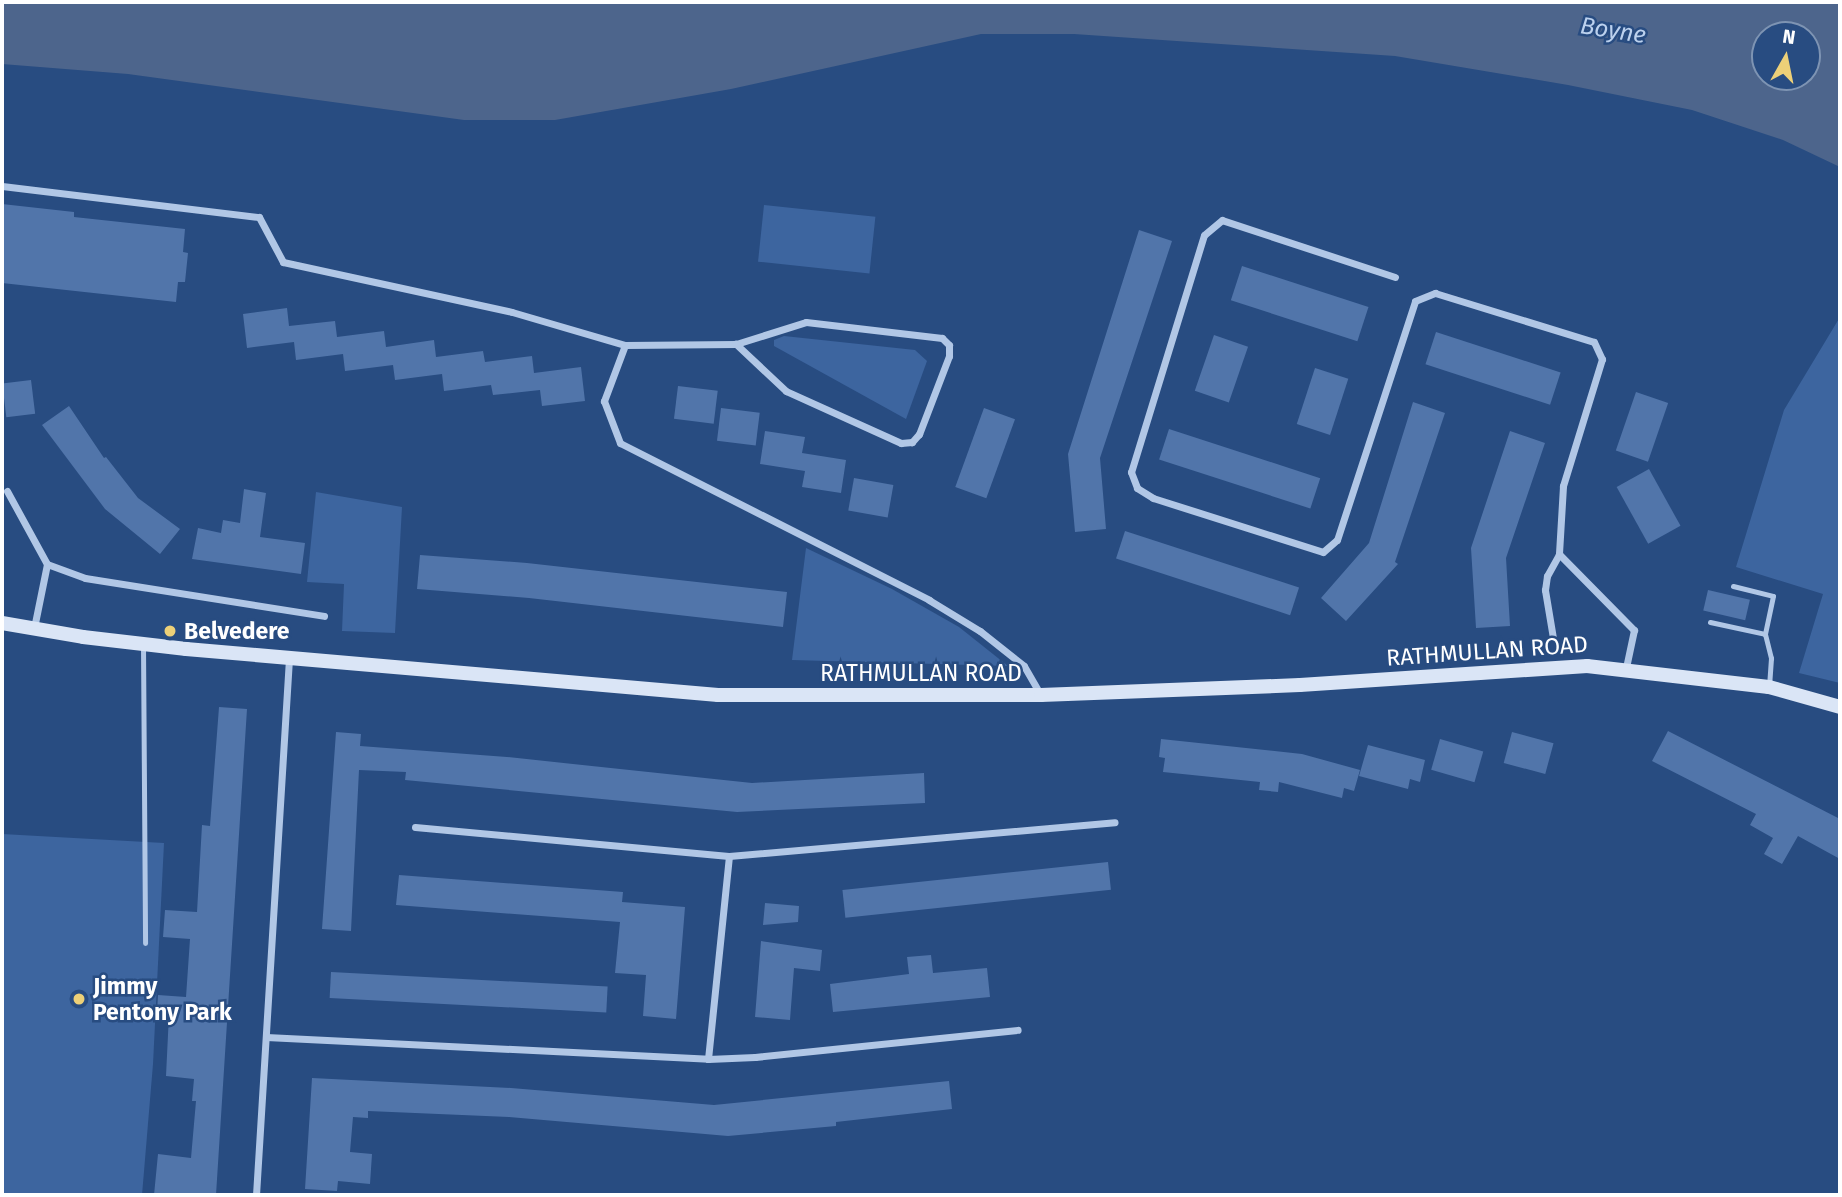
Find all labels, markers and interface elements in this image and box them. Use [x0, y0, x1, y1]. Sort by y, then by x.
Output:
water label: Boyne [1578, 12, 1648, 50]
north arrow [1751, 21, 1821, 91]
text: N [1781, 24, 1797, 49]
place label: Belvedere [184, 617, 290, 645]
marker: Belvedere [162, 623, 178, 639]
street label: RATHMULLAN ROAD [1385, 630, 1589, 672]
street label: RATHMULLAN ROAD [820, 659, 1022, 687]
place label: Jimmy Pentony Park [93, 972, 232, 1026]
marker: Jimmy Pentony Park [71, 991, 87, 1007]

